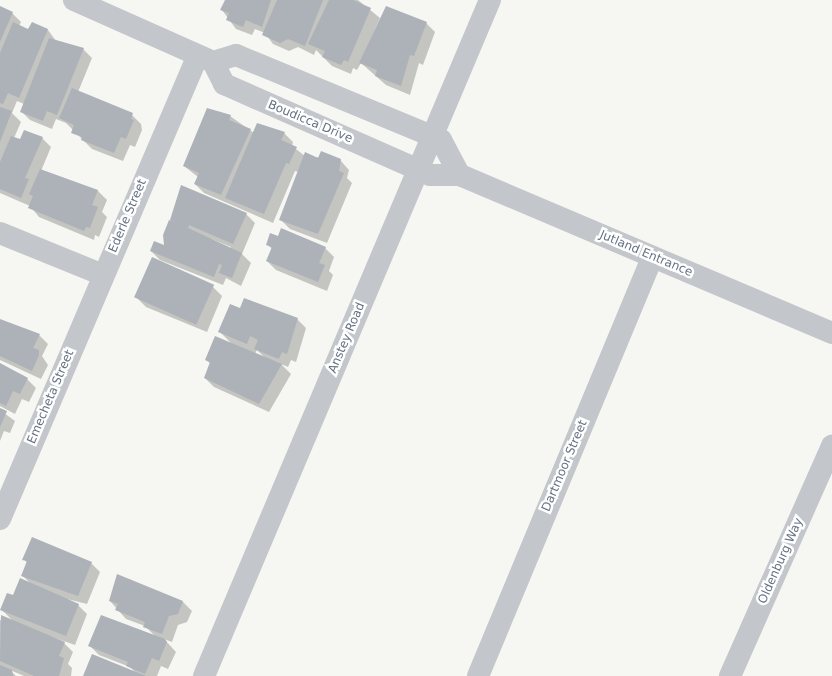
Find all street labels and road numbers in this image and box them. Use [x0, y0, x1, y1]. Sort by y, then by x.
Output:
street label: Boudicca Drive [266, 98, 354, 146]
street label: Ederle Street [106, 177, 150, 255]
street label: Jutland Entrance [597, 228, 695, 280]
street label: Anstey Road [326, 301, 368, 375]
street label: Emecheta Street [25, 348, 77, 446]
street label: Dartmoor Street [539, 418, 591, 514]
street label: Oldenburg Way [756, 516, 806, 606]

